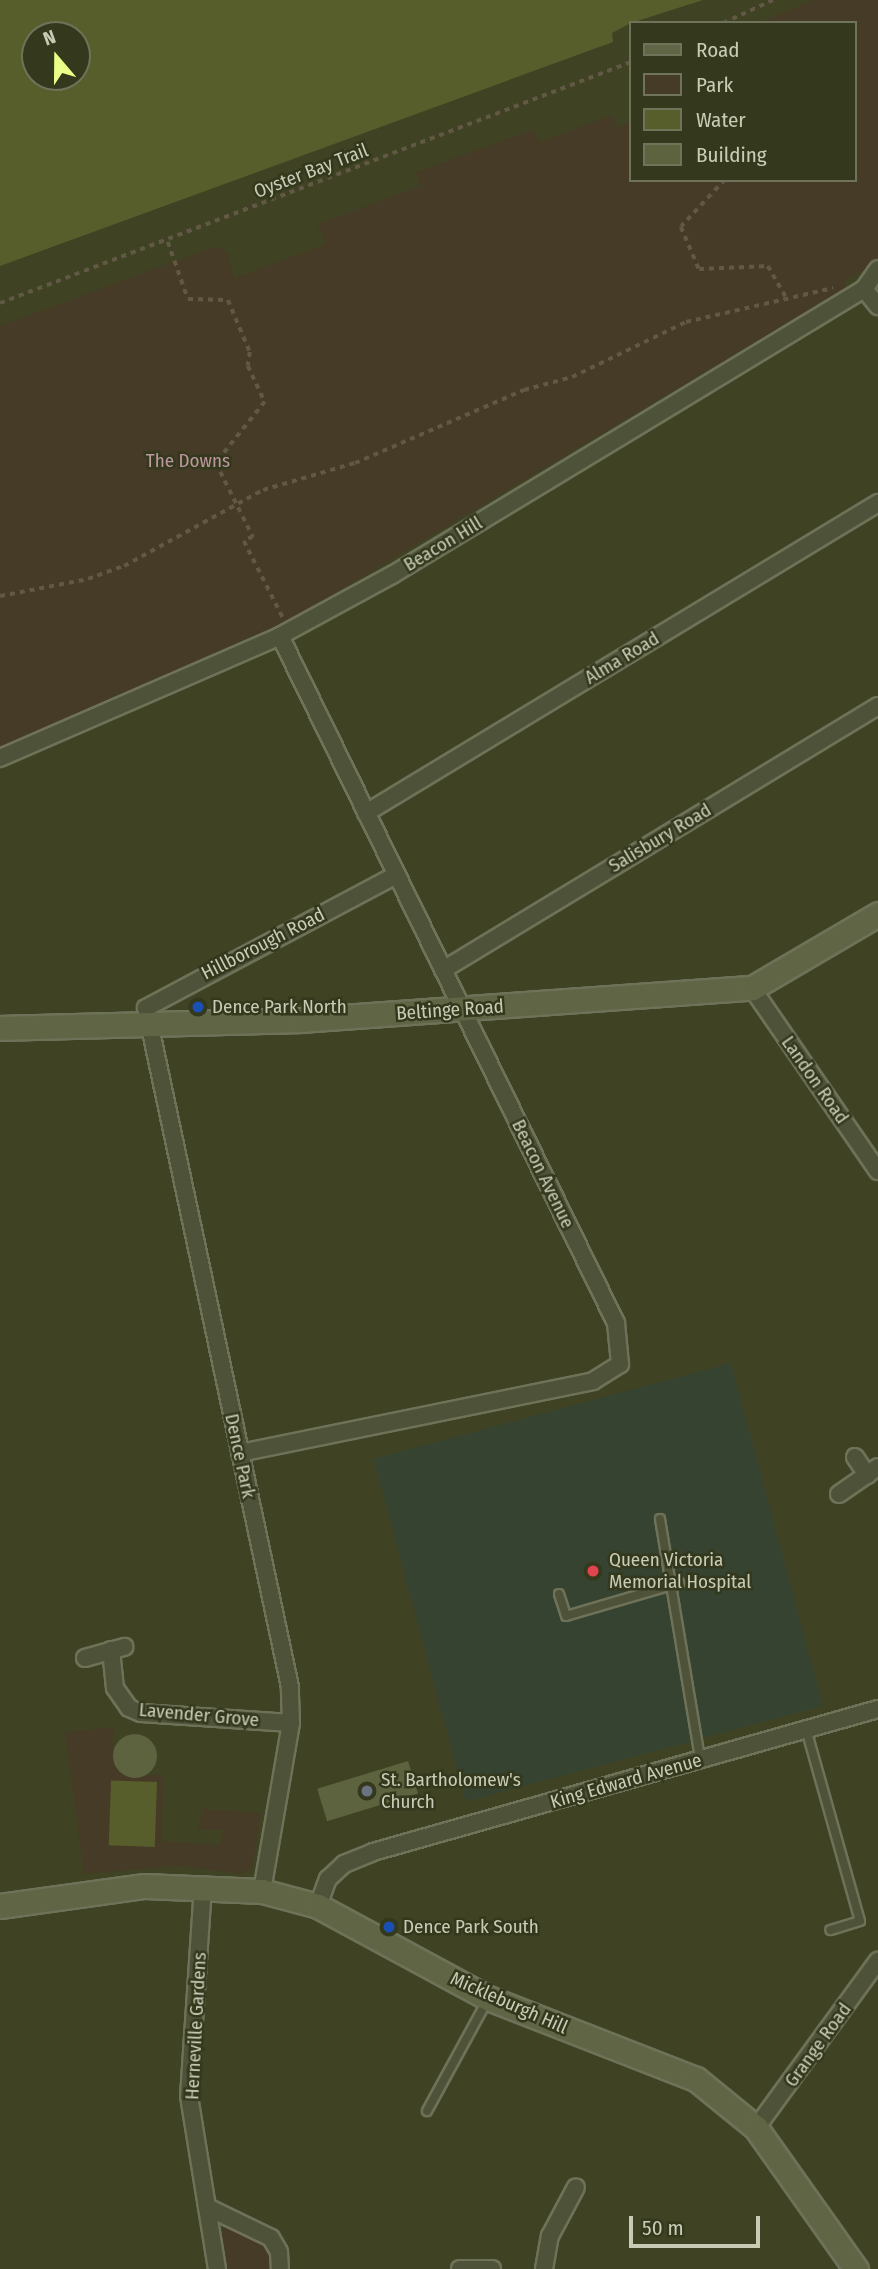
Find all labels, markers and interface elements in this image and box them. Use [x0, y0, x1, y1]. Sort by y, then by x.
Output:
north arrow [21, 21, 91, 91]
legend [630, 21, 857, 182]
text: N [40, 25, 59, 50]
text: Road [696, 37, 740, 63]
text: Park [696, 72, 733, 98]
text: Water [696, 107, 746, 133]
street label: Oyster Bay Trail [251, 139, 371, 203]
text: Building [696, 142, 767, 168]
park label: The Downs [146, 450, 230, 472]
street label: Beacon Hill [400, 512, 486, 576]
street label: Alma Road [581, 627, 663, 689]
street label: Salisbury Road [605, 798, 715, 878]
street label: Hillborough Road [198, 903, 328, 985]
street label: Beltinge Road [395, 995, 505, 1025]
place label: Dence Park North [212, 996, 347, 1018]
marker: Dence Park North [190, 999, 206, 1015]
street label: Landon Road [777, 1032, 853, 1128]
street label: Beacon Avenue [507, 1116, 579, 1232]
street label: Dence Park [220, 1412, 260, 1500]
place label: Queen Victoria Memorial Hospital [609, 1549, 751, 1593]
marker: Queen Victoria Memorial Hospital [583, 1561, 603, 1581]
street label: Lavender Grove [138, 1698, 260, 1732]
street label: King Edward Avenue [548, 1748, 704, 1814]
place label: St. Bartholomew's Church [381, 1769, 521, 1813]
marker: St. Bartholomew's Church [359, 1783, 375, 1799]
place label: Dence Park South [403, 1916, 539, 1938]
marker: Dence Park South [381, 1919, 397, 1935]
street label: Herneville Gardens [181, 1952, 211, 2100]
street label: Mickleburgh Hill [447, 1967, 571, 2039]
street label: Grange Road [780, 1999, 856, 2091]
scale bar [633, 2202, 764, 2246]
text: 50 m [642, 2215, 684, 2241]

